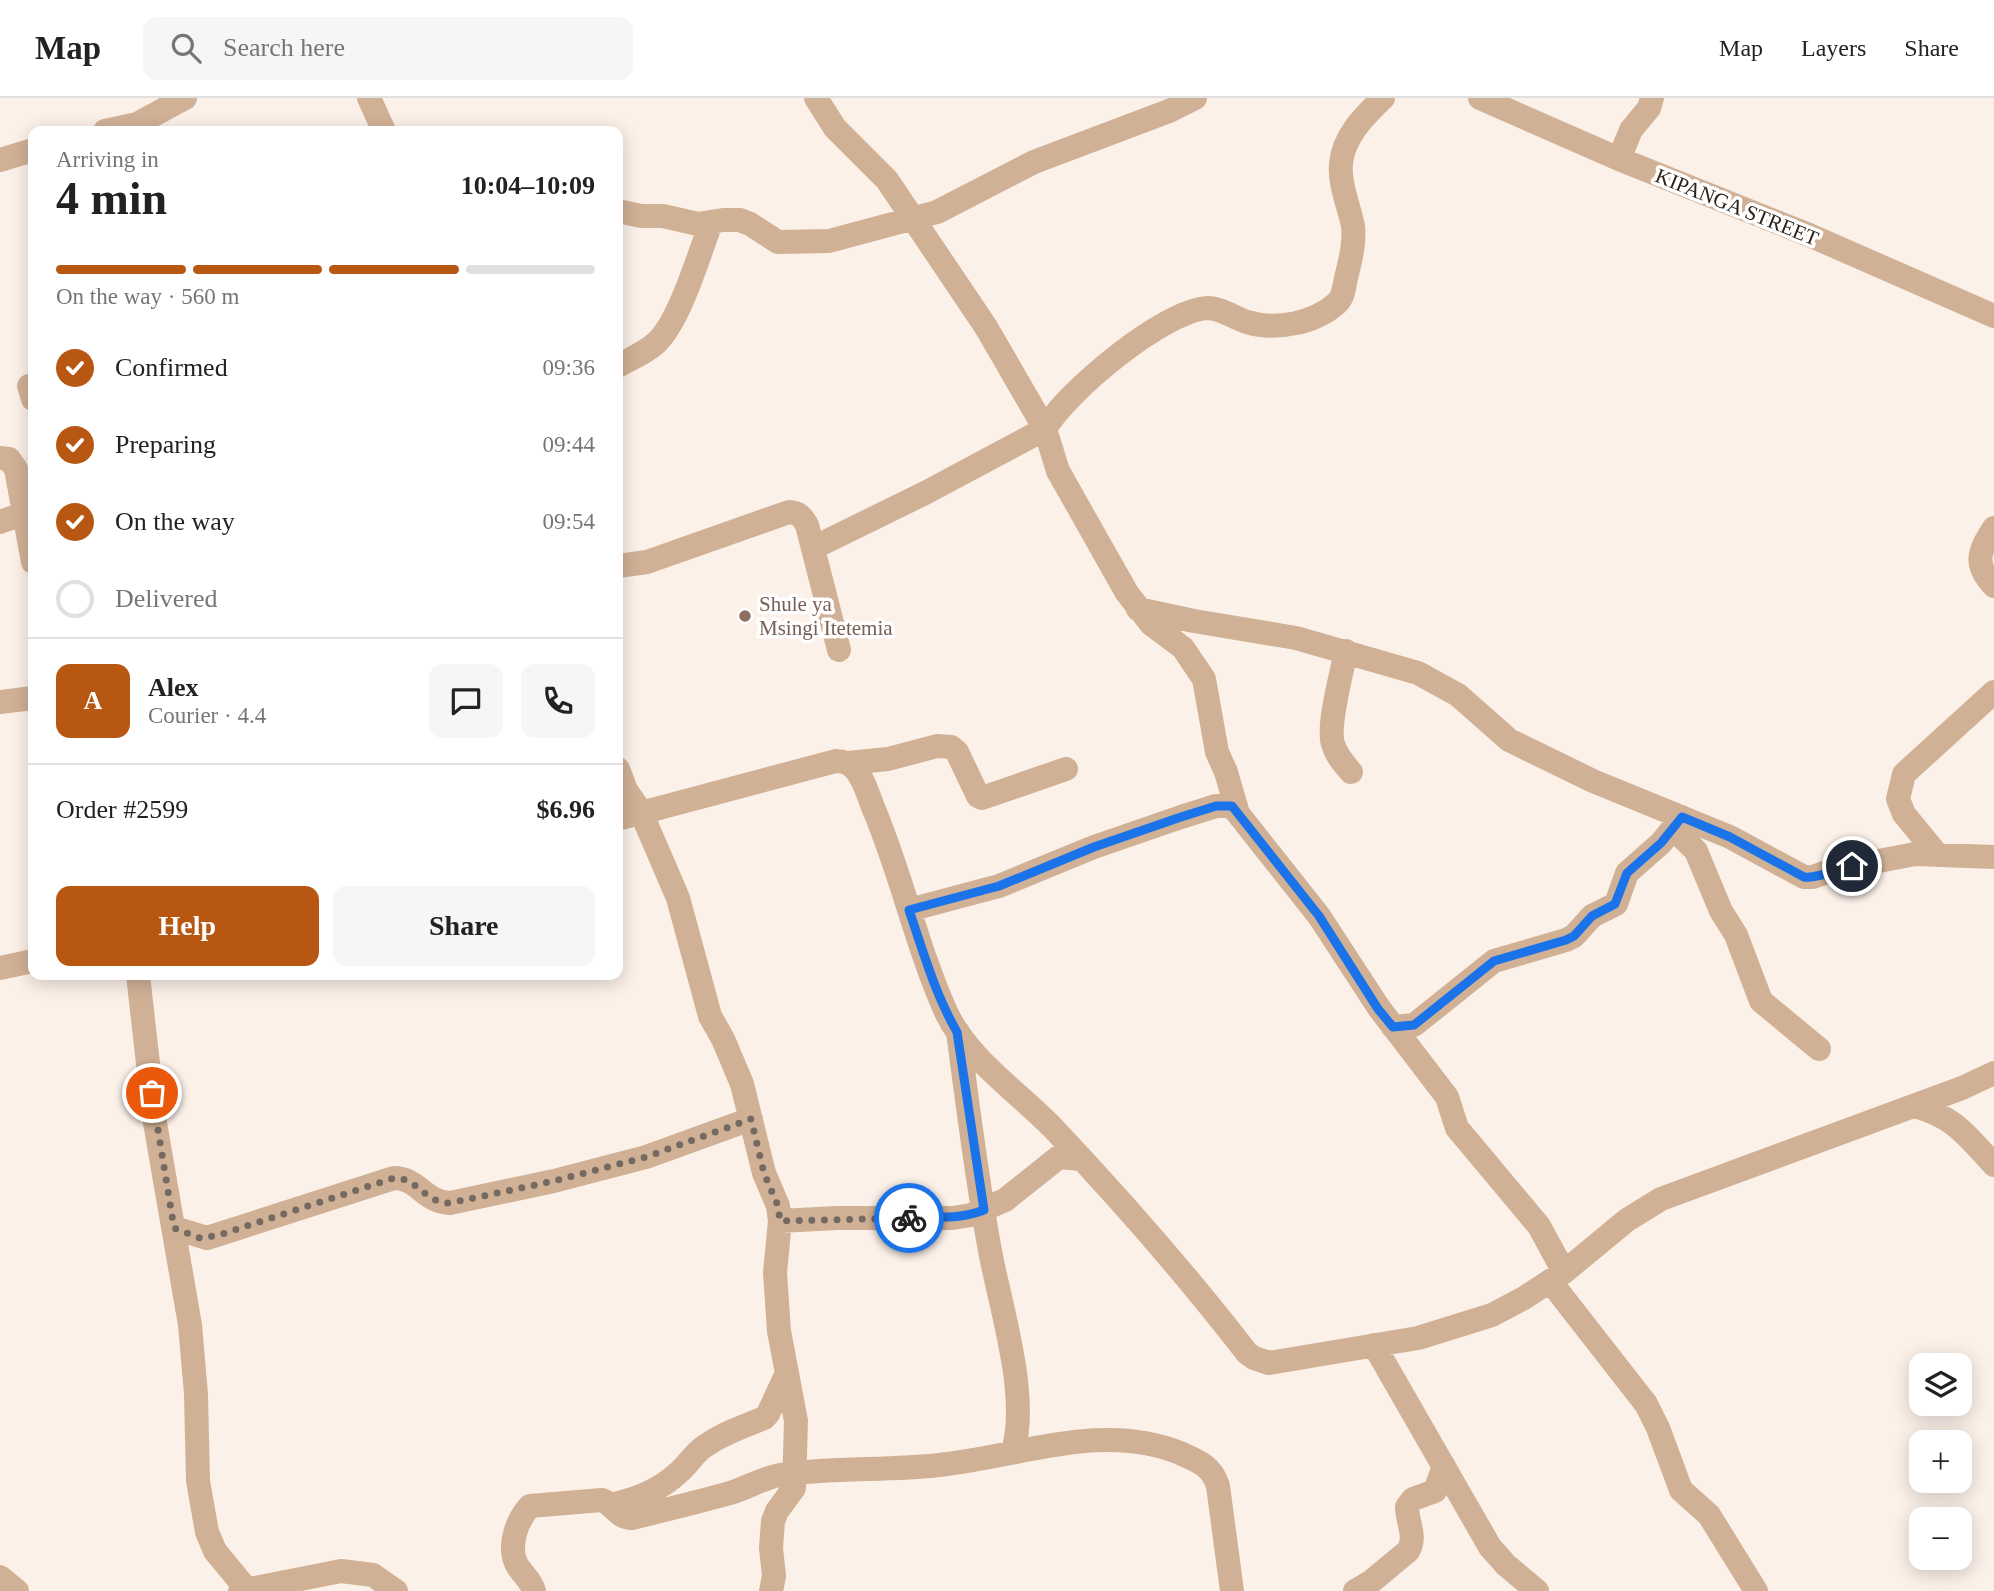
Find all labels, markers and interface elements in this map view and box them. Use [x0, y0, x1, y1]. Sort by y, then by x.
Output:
search box [143, 17, 633, 80]
icon: search [167, 29, 205, 67]
text: Map [35, 30, 101, 66]
text: Search here [223, 33, 345, 62]
text: Map [1719, 35, 1763, 61]
text: Layers [1801, 35, 1866, 61]
text: Share [1904, 35, 1959, 61]
text: Arriving in [56, 147, 159, 172]
street label: KIPANGA STREET [1652, 163, 1822, 251]
text: 10:04–10:09 [461, 171, 595, 200]
text: 4 min [56, 173, 167, 224]
text: On the way · 560 m [56, 284, 239, 309]
icon: check [56, 349, 94, 387]
text: Confirmed [115, 353, 228, 382]
text: 09:36 [543, 355, 595, 380]
icon: check [56, 426, 94, 464]
text: Preparing [115, 430, 216, 459]
text: 09:44 [543, 432, 595, 457]
icon: check [56, 503, 94, 541]
text: On the way [115, 507, 235, 536]
text: 09:54 [543, 509, 595, 534]
text: Delivered [115, 584, 218, 613]
place label: Shule ya Msingi Itetemia [759, 592, 893, 640]
marker: Shule ya Msingi Itetemia [737, 608, 753, 624]
button: chat [429, 664, 503, 738]
button: phone [521, 664, 595, 738]
text: Alex [148, 673, 199, 702]
text: A [84, 686, 102, 715]
text: Courier · 4.4 [148, 703, 266, 728]
text: Order #2599 [56, 795, 188, 824]
text: $6.96 [537, 795, 595, 824]
pin [1822, 836, 1882, 896]
icon: home [1833, 847, 1871, 885]
button: Help [56, 886, 319, 966]
button: Share [333, 886, 595, 966]
pin [122, 1063, 182, 1123]
icon: bag [133, 1074, 171, 1112]
courier [874, 1183, 944, 1253]
icon: bike [890, 1199, 928, 1237]
map controls [1909, 1353, 1972, 1570]
button: layers [1909, 1353, 1972, 1416]
button: + [1909, 1430, 1972, 1493]
button: − [1909, 1507, 1972, 1570]

